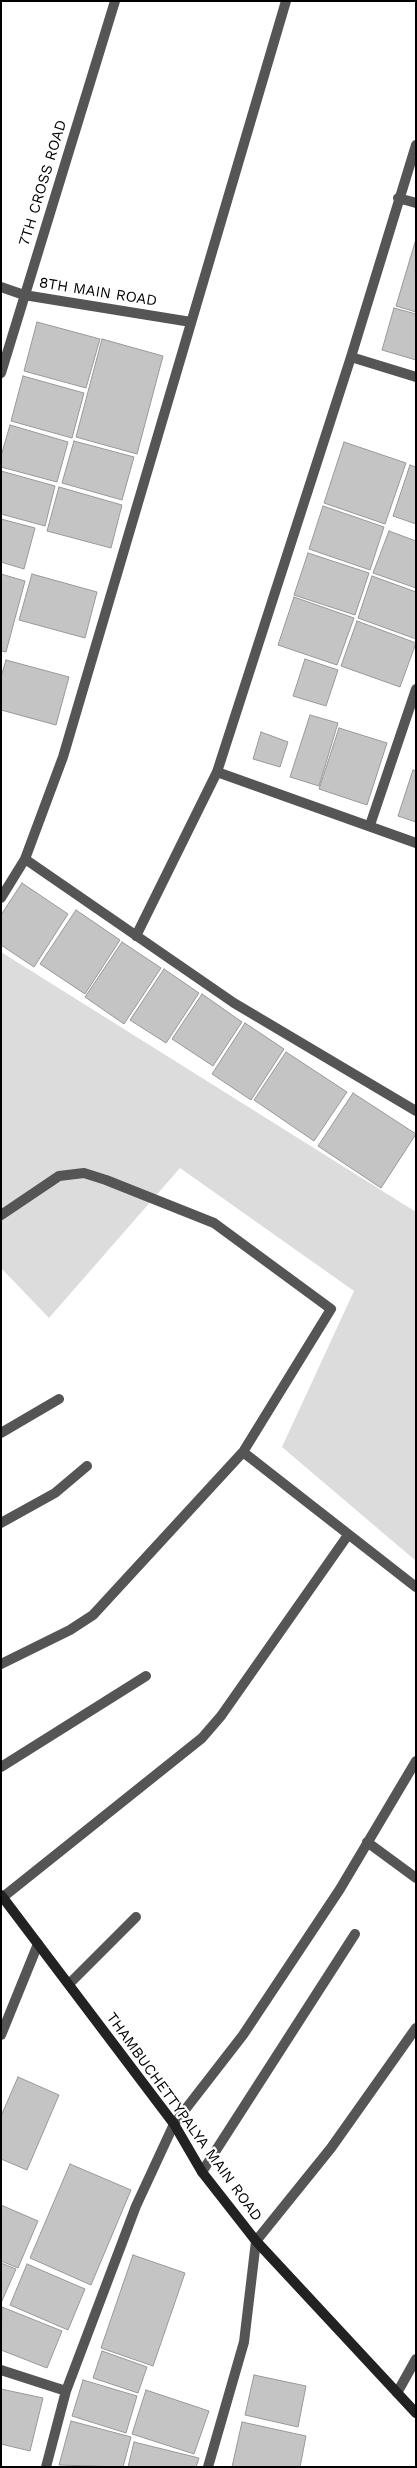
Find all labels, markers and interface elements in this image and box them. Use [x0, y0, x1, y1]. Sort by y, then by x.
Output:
street label: 7TH CROSS ROAD [15, 118, 71, 248]
street label: 8TH MAIN ROAD [38, 274, 158, 310]
street label: THAMBUCHETTYPALYA MAIN ROAD [102, 2009, 266, 2225]

